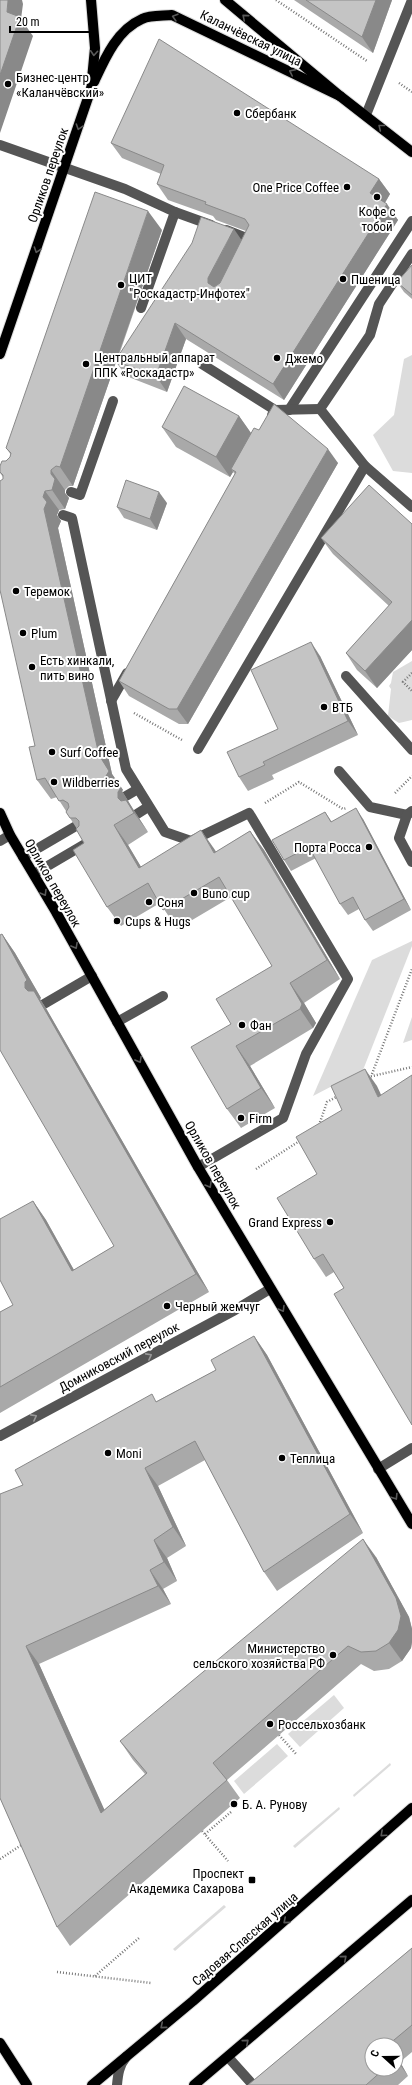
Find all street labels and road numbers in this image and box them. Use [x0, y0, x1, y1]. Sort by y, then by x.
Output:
street label: Каланчёвская улица [198, 7, 304, 69]
street label: Орликов переулок [25, 125, 71, 224]
street label: Орликов переулок [22, 836, 85, 930]
street label: Орликов переулок [182, 1118, 245, 1212]
street label: Домниковский переулок [56, 1319, 182, 1395]
street label: Садовая-Спасская улица [189, 1889, 301, 1989]

